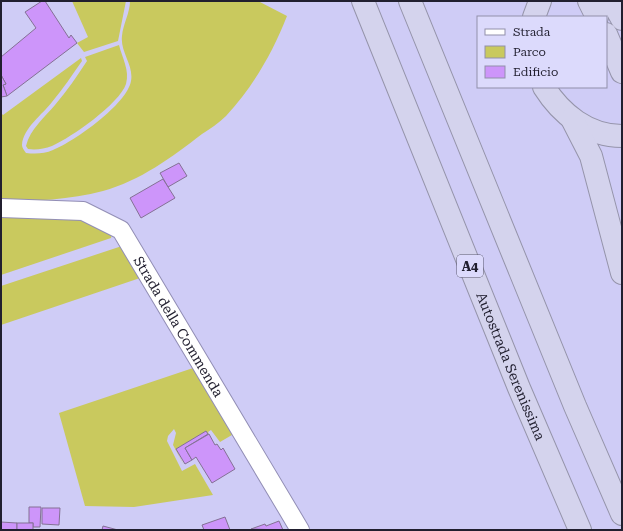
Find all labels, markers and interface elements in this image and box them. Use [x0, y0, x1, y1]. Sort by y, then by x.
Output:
legend [477, 16, 607, 88]
text: Strada [513, 25, 551, 39]
text: Parco [513, 45, 546, 59]
text: Edificio [513, 65, 558, 79]
street label: Strada della Commenda [131, 253, 227, 400]
road number: A4 [457, 255, 483, 277]
street label: Autostrada Serenissima [473, 290, 549, 443]

